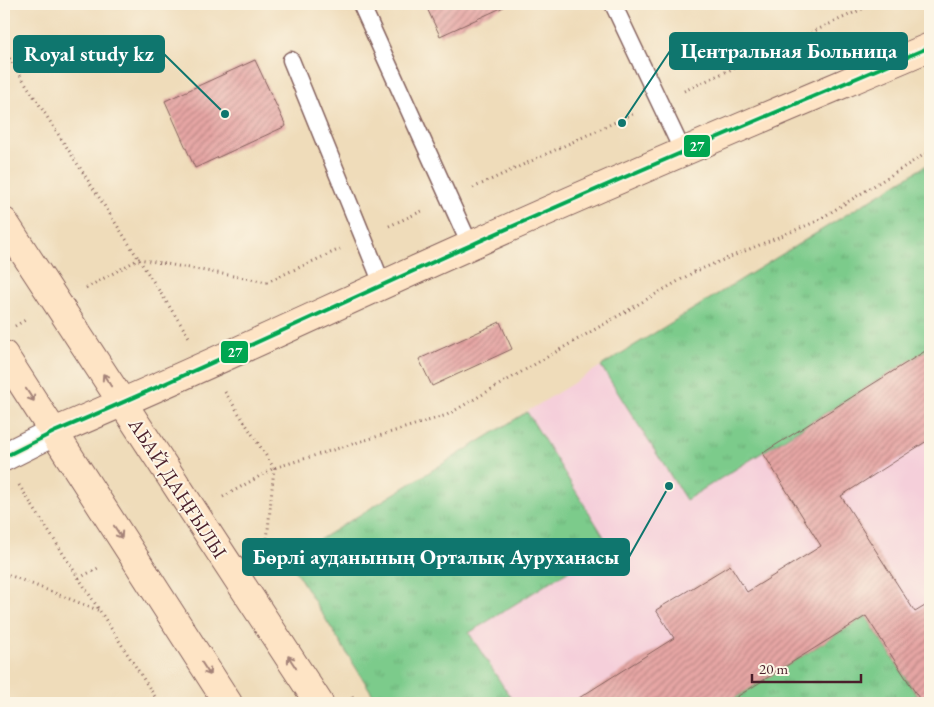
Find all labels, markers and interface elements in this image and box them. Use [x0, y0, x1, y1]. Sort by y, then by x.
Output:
callout: Центральная Больница [670, 33, 907, 69]
callout: Royal study kz [14, 36, 164, 72]
text: Центральная Больница [681, 37, 898, 64]
text: Royal study kz [24, 40, 154, 67]
line badge: 27 [683, 134, 711, 158]
text: 27 [690, 137, 705, 155]
line badge: 27 [220, 340, 249, 364]
text: 27 [228, 343, 243, 361]
one-way arrow [102, 374, 112, 388]
one-way arrow [26, 388, 36, 402]
street label: АБАЙ ДАҢҒЫЛЫ [122, 412, 233, 564]
one-way arrow [113, 525, 124, 539]
callout: Бөрлі ауданының Орталық Ауруханасы [243, 539, 629, 575]
text: Бөрлі ауданының Орталық Ауруханасы [253, 543, 619, 570]
scale bar [752, 652, 860, 684]
one-way arrow [287, 656, 297, 670]
text: 20 m [759, 659, 788, 678]
one-way arrow [201, 661, 211, 675]

